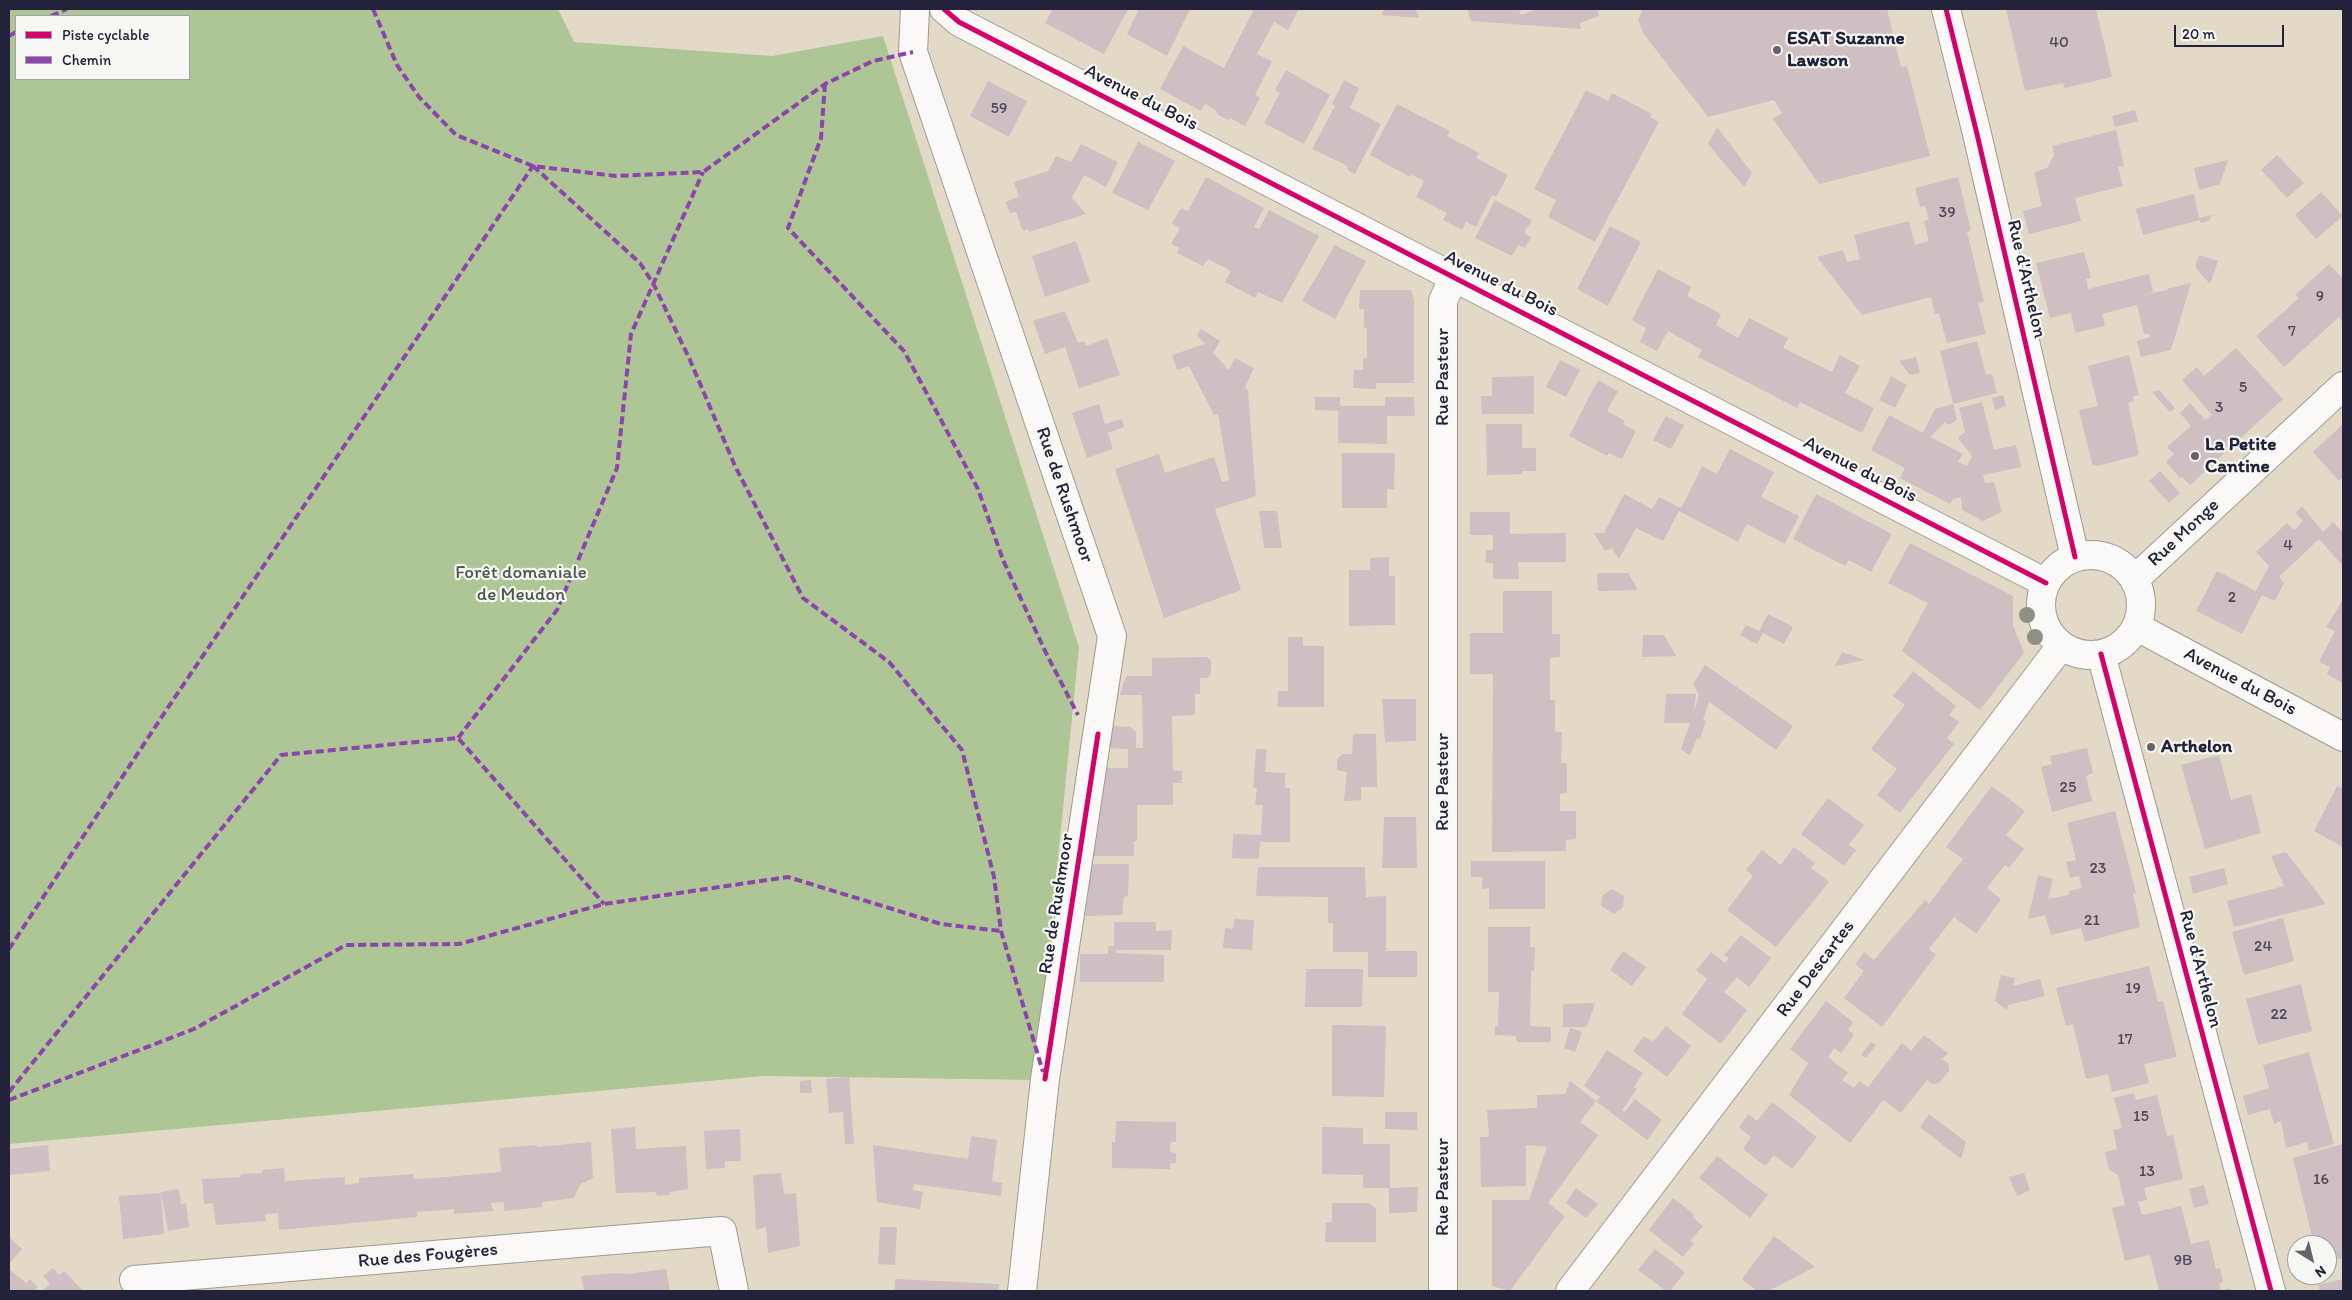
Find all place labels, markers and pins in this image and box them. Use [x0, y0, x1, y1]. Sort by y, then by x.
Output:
place label: ESAT Suzanne Lawson [1787, 28, 1905, 72]
marker: ESAT Suzanne Lawson [1771, 44, 1783, 56]
place label: La Petite Cantine [2205, 434, 2276, 478]
marker: La Petite Cantine [2189, 450, 2201, 462]
place label: Arthelon [2161, 736, 2232, 758]
marker: Arthelon [2145, 741, 2157, 753]

